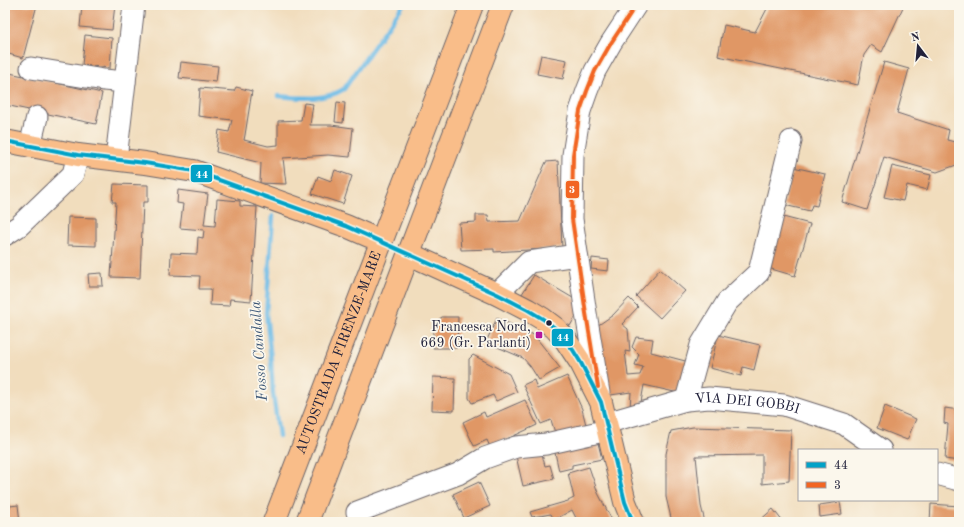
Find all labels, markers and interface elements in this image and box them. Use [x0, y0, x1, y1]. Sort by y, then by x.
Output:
north arrow [898, 26, 938, 66]
text: N [910, 31, 922, 44]
line badge: 44 [190, 164, 213, 183]
text: 44 [196, 170, 208, 181]
line badge: 3 [565, 180, 580, 199]
text: 3 [569, 185, 575, 196]
street label: AUTOSTRADA FIRENZE-MARE [294, 250, 384, 456]
water label: Fosso Candalla [249, 300, 271, 403]
unlabelled marker [544, 318, 554, 328]
place label: Francesca Nord, 669 (Gr. Parlanti) [420, 320, 531, 350]
line badge: 44 [551, 328, 574, 347]
marker: Francesca Nord, 669 (Gr. Parlanti) [534, 330, 544, 340]
text: 44 [557, 333, 569, 344]
street label: VIA DEI GOBBI [694, 391, 802, 417]
legend [798, 449, 938, 501]
text: 44 [834, 460, 848, 472]
text: 3 [834, 480, 841, 492]

